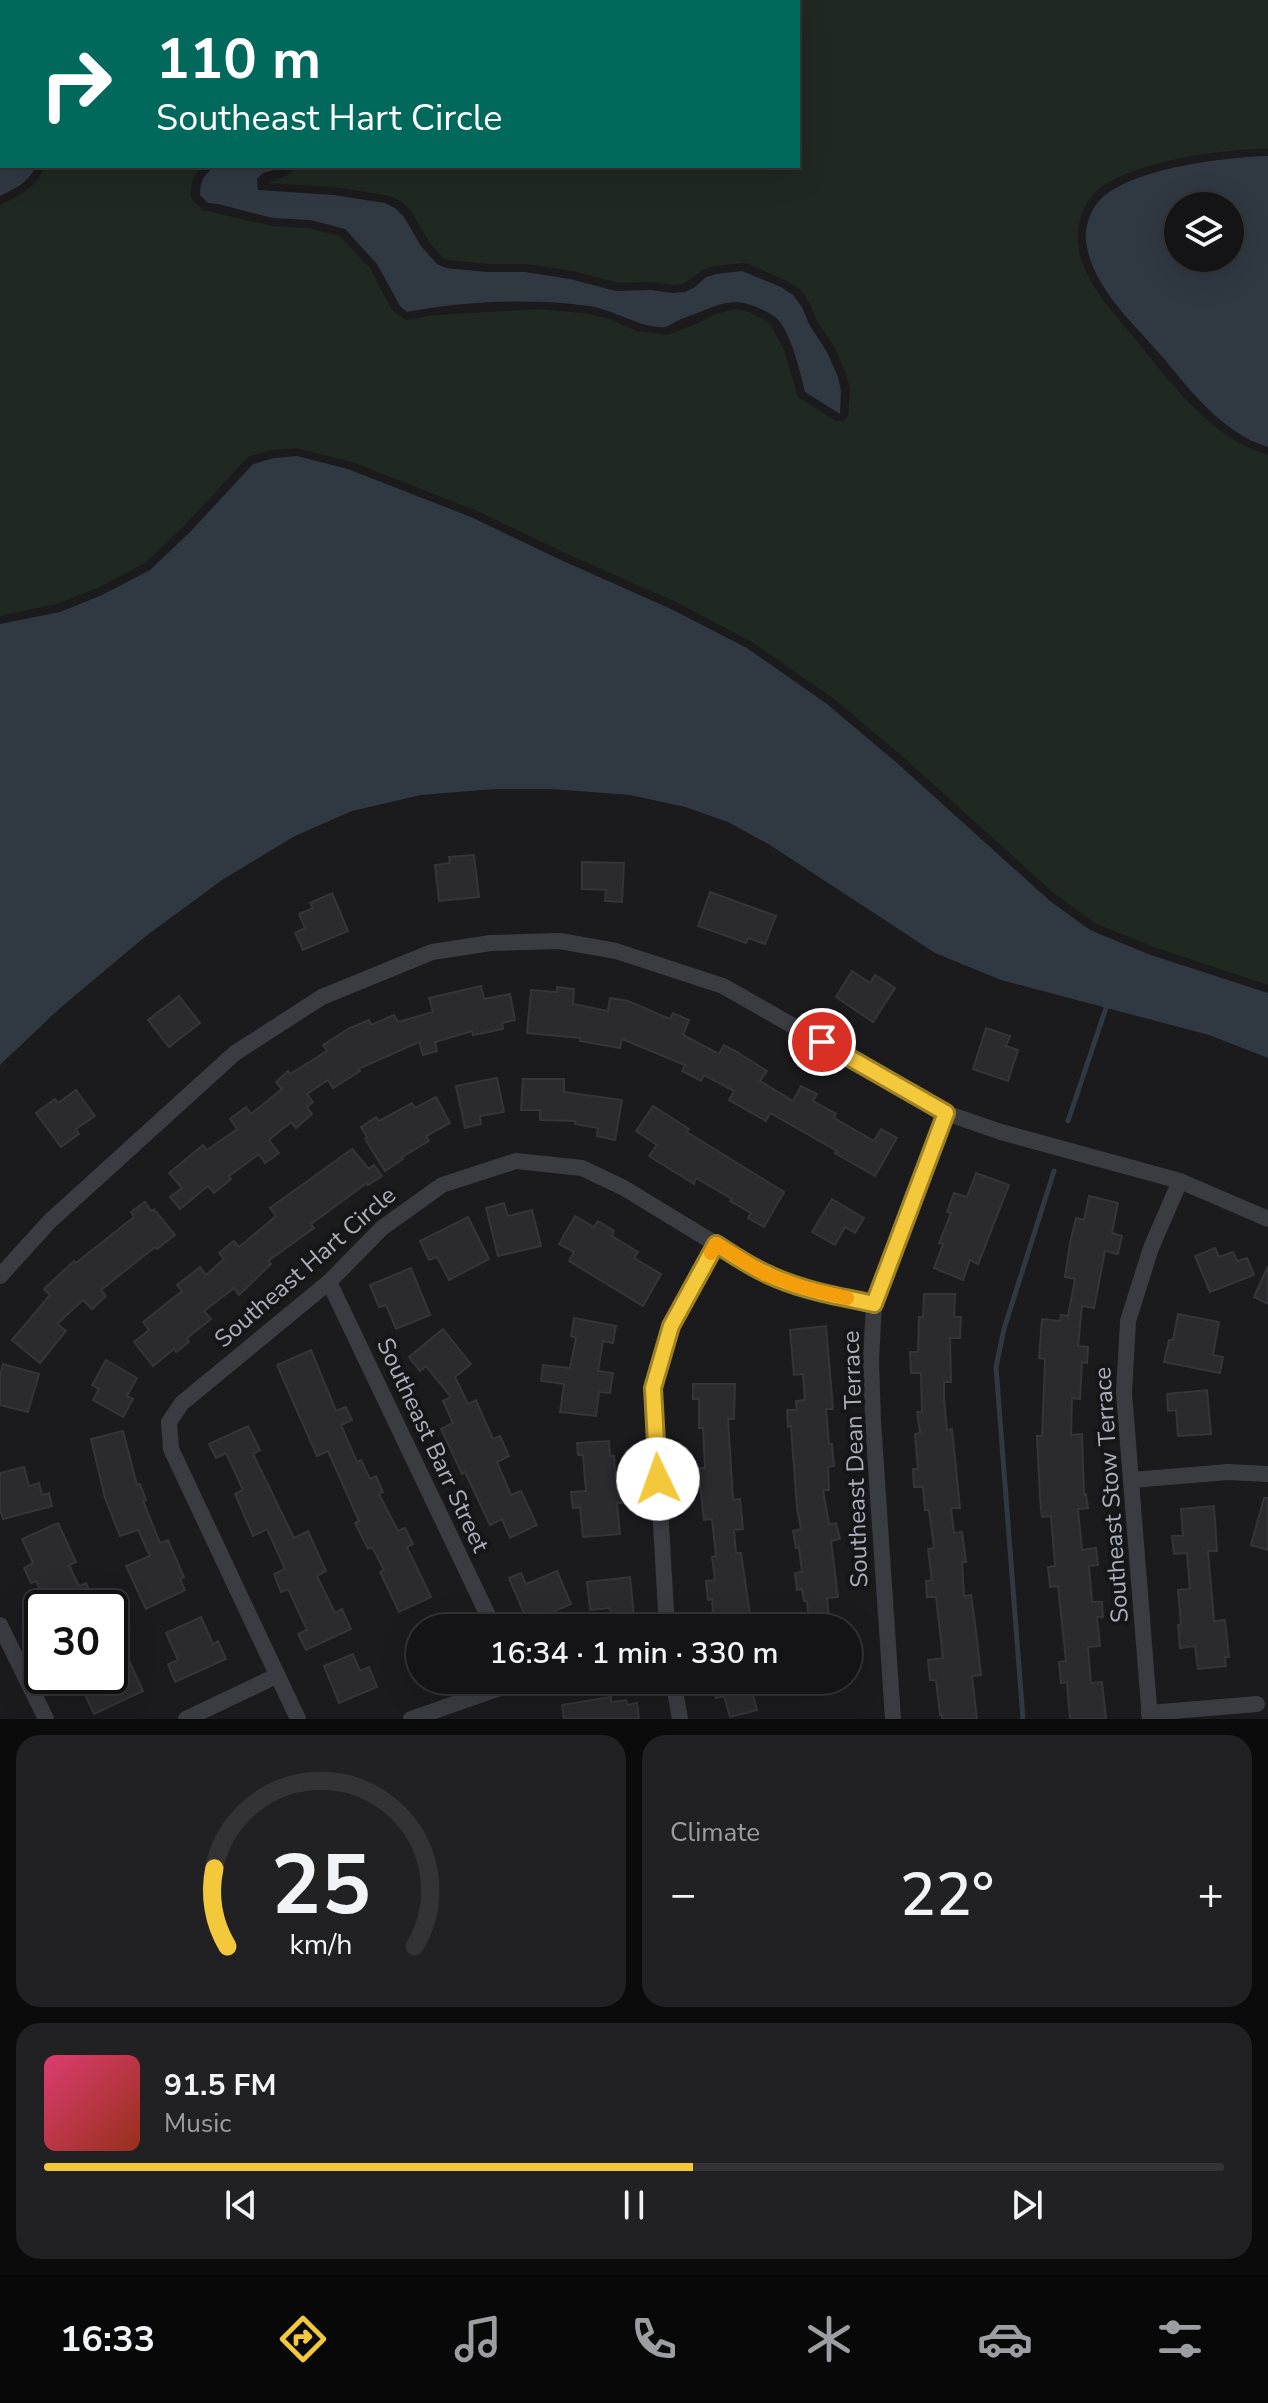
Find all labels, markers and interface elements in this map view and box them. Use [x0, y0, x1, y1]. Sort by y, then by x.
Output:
text: 110 m [156, 21, 321, 98]
icon: right [24, 32, 128, 136]
text: Southeast Hart Circle [156, 94, 502, 143]
map controls [1164, 192, 1244, 272]
button: layers [1164, 192, 1244, 272]
pin [788, 1008, 856, 1076]
icon: arrive [800, 1020, 844, 1064]
street label: Southeast Hart Circle [207, 1179, 403, 1355]
street label: Southeast Dean Terrace [835, 1330, 875, 1588]
street label: Southeast Barr Street [369, 1333, 497, 1558]
street label: Southeast Stow Terrace [1086, 1366, 1136, 1624]
position arrow [616, 1437, 700, 1521]
speed limit sign: 30 [24, 1590, 128, 1694]
text: 16:34 · 1 min · 330 m [489, 1633, 779, 1674]
text: Climate [670, 1815, 760, 1850]
text: 25 [271, 1829, 371, 1942]
text: 22° [900, 1854, 994, 1936]
text: − [670, 1865, 696, 1925]
text: + [1198, 1865, 1224, 1925]
text: km/h [290, 1925, 352, 1964]
text: 91.5 FM [164, 2065, 276, 2106]
text: Music [164, 2106, 231, 2141]
icon: previous [219, 2183, 263, 2227]
icon: pause [612, 2183, 656, 2227]
icon: next [1005, 2183, 1049, 2227]
icon: directions [275, 2311, 331, 2367]
icon: music [450, 2311, 506, 2367]
icon: phone [626, 2311, 682, 2367]
icon: climate [801, 2311, 857, 2367]
icon: car [977, 2311, 1033, 2367]
icon: filters [1152, 2311, 1208, 2367]
text: 16:33 [60, 2315, 155, 2364]

